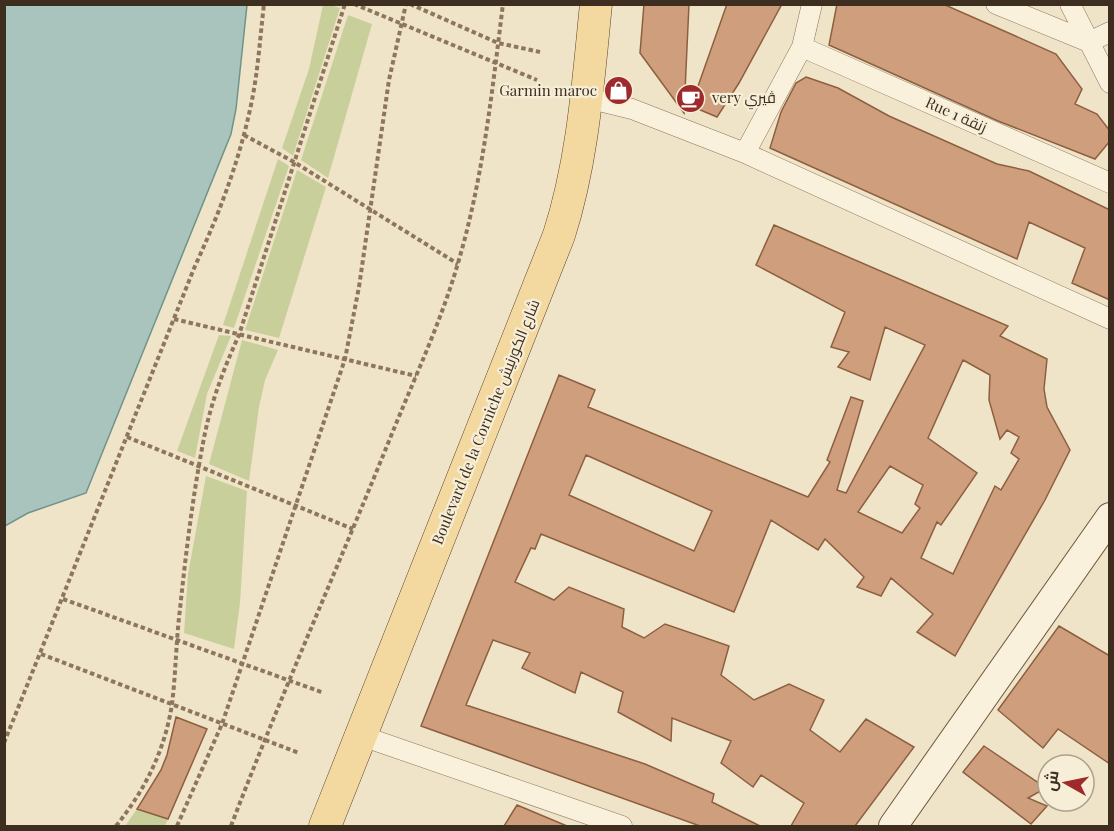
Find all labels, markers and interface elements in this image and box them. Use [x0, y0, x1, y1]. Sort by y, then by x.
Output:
shop icon: Garmin maroc [602, 75, 634, 107]
place label: Garmin maroc [499, 80, 597, 100]
cafe icon: very ڤيري [675, 82, 707, 114]
place label: very ڤيري [711, 87, 776, 110]
street label: Rue 1 زنقة [923, 92, 990, 136]
street label: Boulevard de la Corniche شارع الكورنيش [427, 296, 545, 548]
north arrow [1036, 753, 1096, 813]
text: ش [1039, 769, 1063, 792]

